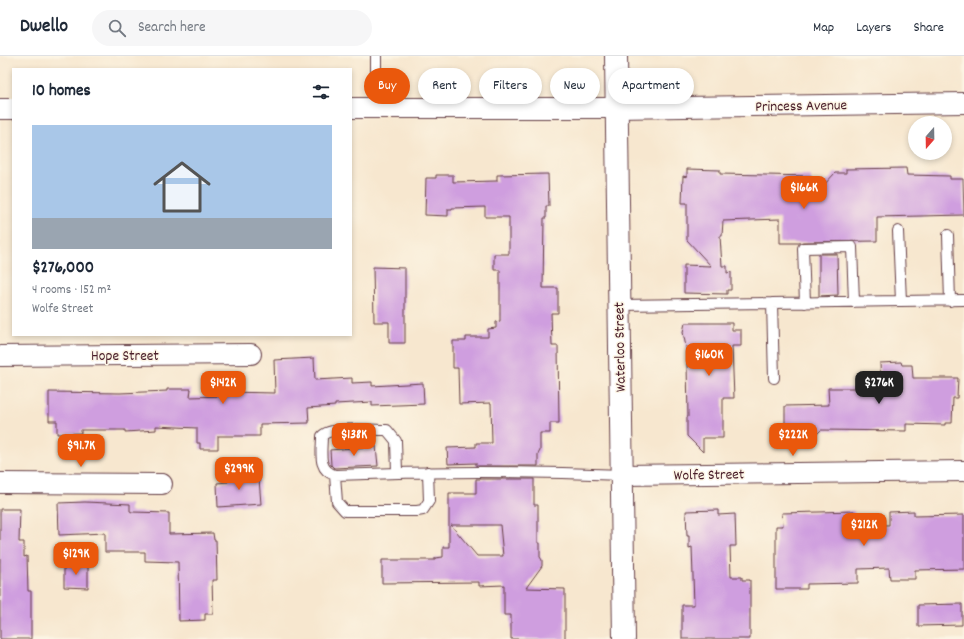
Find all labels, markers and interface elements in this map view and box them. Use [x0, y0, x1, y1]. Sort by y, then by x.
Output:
search box [92, 10, 372, 46]
text: Dwello [20, 14, 68, 41]
icon: search [106, 17, 128, 39]
text: Search here [138, 17, 206, 39]
text: Map [813, 18, 834, 38]
text: Layers [856, 18, 891, 38]
text: Share [913, 18, 944, 38]
chip: Buy [364, 68, 410, 104]
chip: Rent [418, 68, 471, 104]
chip: Filters [479, 68, 542, 104]
chip: New [550, 68, 600, 104]
chip: Apartment [608, 68, 694, 104]
text: 10 homes [32, 80, 91, 104]
icon: filters [310, 81, 332, 103]
street label: Princess Avenue [755, 95, 848, 119]
north arrow [908, 116, 952, 160]
map controls [908, 116, 952, 160]
icon: home [146, 151, 218, 223]
pin: $166K [776, 176, 832, 210]
text: $166K [790, 179, 818, 198]
text: $276,000 [32, 257, 94, 281]
text: 4 rooms · 152 m² [32, 281, 111, 300]
text: Wolfe Street [32, 300, 93, 319]
street label: Waterloo Street [609, 301, 633, 392]
pin: $160K [681, 343, 737, 377]
street label: Hope Street [91, 346, 159, 368]
text: $160K [695, 346, 723, 365]
pin: $142K [195, 371, 251, 405]
pin: $276K [851, 371, 907, 405]
text: $142K [210, 374, 236, 393]
text: $276K [864, 374, 894, 393]
pin: $138K [326, 423, 382, 457]
pin: $222K [765, 423, 821, 457]
text: $138K [341, 426, 367, 445]
text: $222K [778, 426, 808, 445]
pin: $91.7K [48, 434, 114, 468]
text: $91.7K [67, 437, 95, 456]
pin: $299K [211, 457, 267, 491]
text: $299K [224, 460, 254, 479]
street label: Wolfe Street [674, 464, 745, 488]
pin: $212K [836, 513, 892, 547]
text: $212K [851, 516, 877, 535]
pin: $129K [48, 542, 104, 576]
text: $129K [62, 545, 90, 564]

